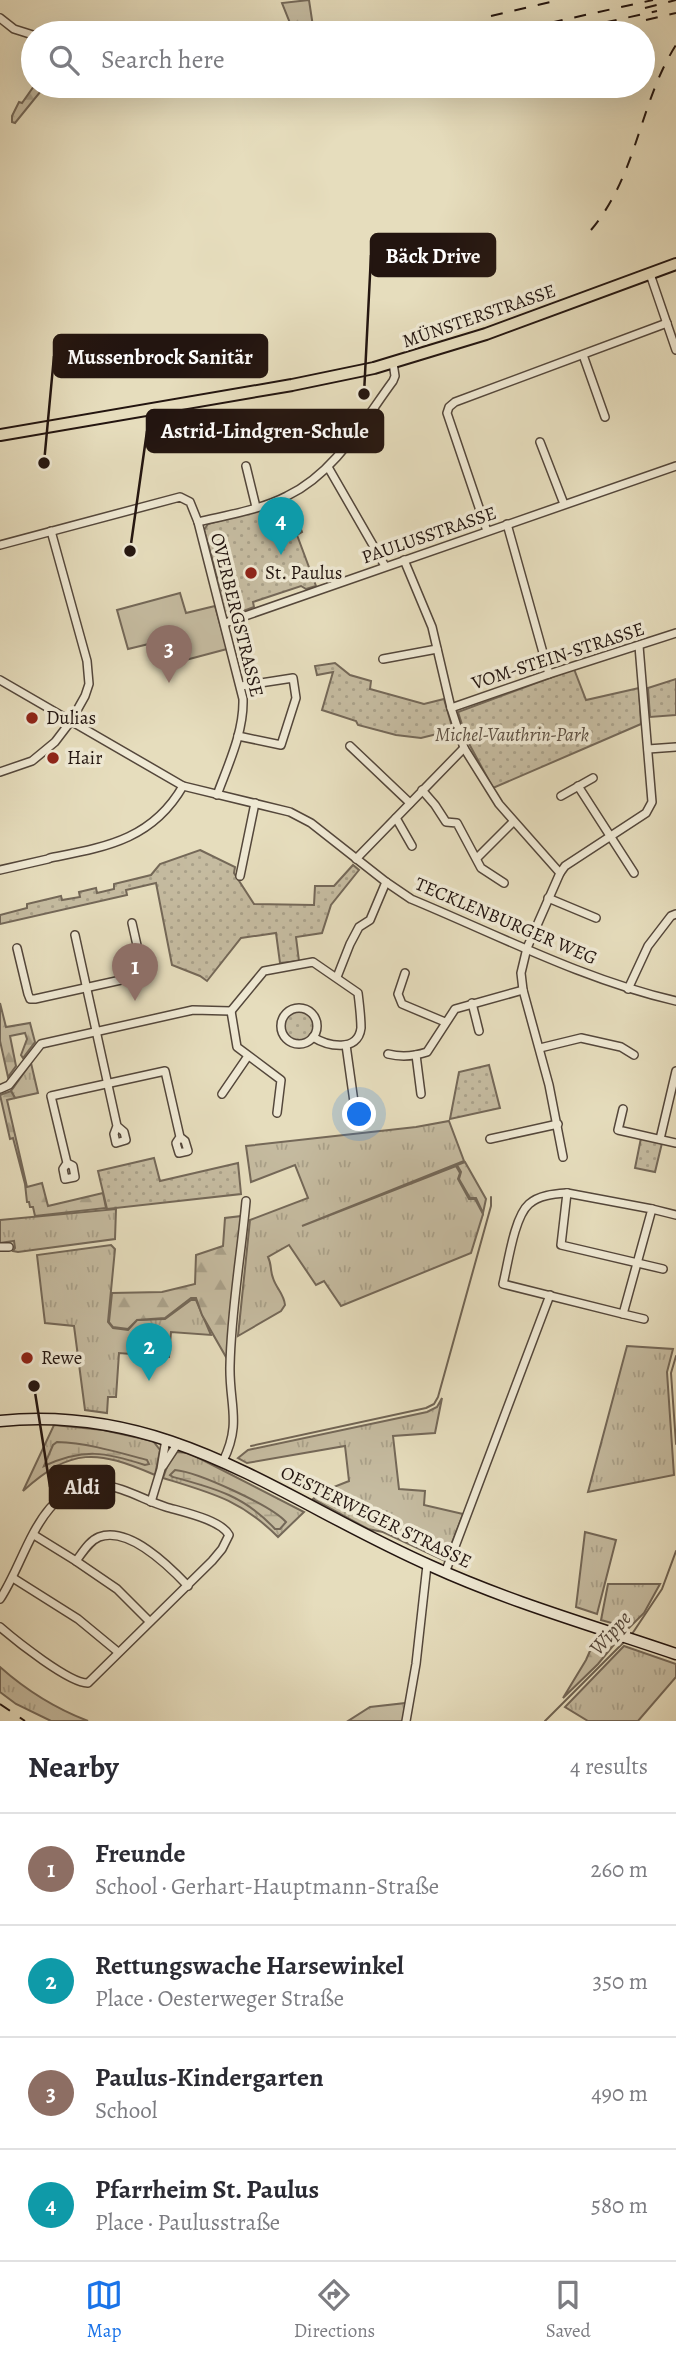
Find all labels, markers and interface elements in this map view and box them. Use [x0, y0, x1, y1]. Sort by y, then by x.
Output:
search box [21, 21, 655, 98]
icon: search [45, 41, 83, 79]
text: Search here [101, 42, 225, 77]
callout: Bäck Drive [371, 234, 495, 276]
text: Bäck Drive [385, 242, 481, 270]
street label: MÜNSTERSTRASSE [399, 278, 559, 354]
callout: Mussenbrock Sanitär [54, 335, 267, 377]
text: Mussenbrock Sanitär [67, 343, 253, 371]
callout: Astrid-Lindgren-Schule [147, 410, 383, 452]
text: Astrid-Lindgren-Schule [160, 417, 369, 445]
pin: 4 [258, 497, 304, 555]
street label: PAULUSSTRASSE [358, 500, 500, 570]
street label: OVERBERGSTRASSE [204, 530, 270, 700]
place label: St. Paulus [265, 560, 342, 586]
marker: St. Paulus [243, 565, 259, 581]
street label: VOM-STEIN-STRASSE [467, 616, 648, 697]
pin: 3 [146, 625, 192, 683]
place label: Dulias [46, 705, 96, 731]
marker: Dulias [24, 710, 40, 726]
park label: Michel-Vauthrin-Park [435, 722, 589, 748]
place label: Hair [67, 745, 102, 771]
marker: Hair [45, 750, 61, 766]
street label: TECKLENBURGER WEG [411, 871, 601, 971]
pin: 1 [112, 943, 158, 1001]
your location [342, 1097, 376, 1131]
pin: 2 [126, 1323, 172, 1381]
place label: Rewe [41, 1345, 82, 1371]
marker: Rewe [19, 1350, 35, 1366]
street label: OESTERWEGER STRASSE [276, 1459, 476, 1575]
callout: Aldi [50, 1466, 114, 1508]
text: Aldi [63, 1473, 100, 1501]
water label: Wippe [583, 1605, 638, 1661]
text: Nearby [28, 1747, 119, 1787]
text: 4 results [570, 1751, 648, 1782]
text: Freunde [95, 1836, 186, 1871]
text: 1 [47, 1854, 55, 1885]
text: 260 m [590, 1854, 648, 1885]
text: School · Gerhart-Hauptmann-Straße [95, 1871, 439, 1902]
text: Rettungswache Harsewinkel [95, 1948, 404, 1983]
text: 2 [45, 1966, 57, 1997]
text: 350 m [593, 1966, 648, 1997]
text: Place · Oesterweger Straße [95, 1983, 344, 2014]
text: Paulus-Kindergarten [95, 2060, 324, 2095]
text: 3 [46, 2078, 56, 2109]
text: 490 m [591, 2078, 648, 2109]
text: School [95, 2095, 157, 2126]
text: Pfarrheim St. Paulus [95, 2172, 319, 2207]
text: 4 [46, 2190, 56, 2221]
text: 580 m [591, 2190, 648, 2221]
text: Place · Paulusstraße [95, 2207, 280, 2238]
tab: Map [85, 2276, 123, 2344]
tab: Directions [294, 2276, 375, 2344]
tab: Saved [546, 2276, 591, 2344]

